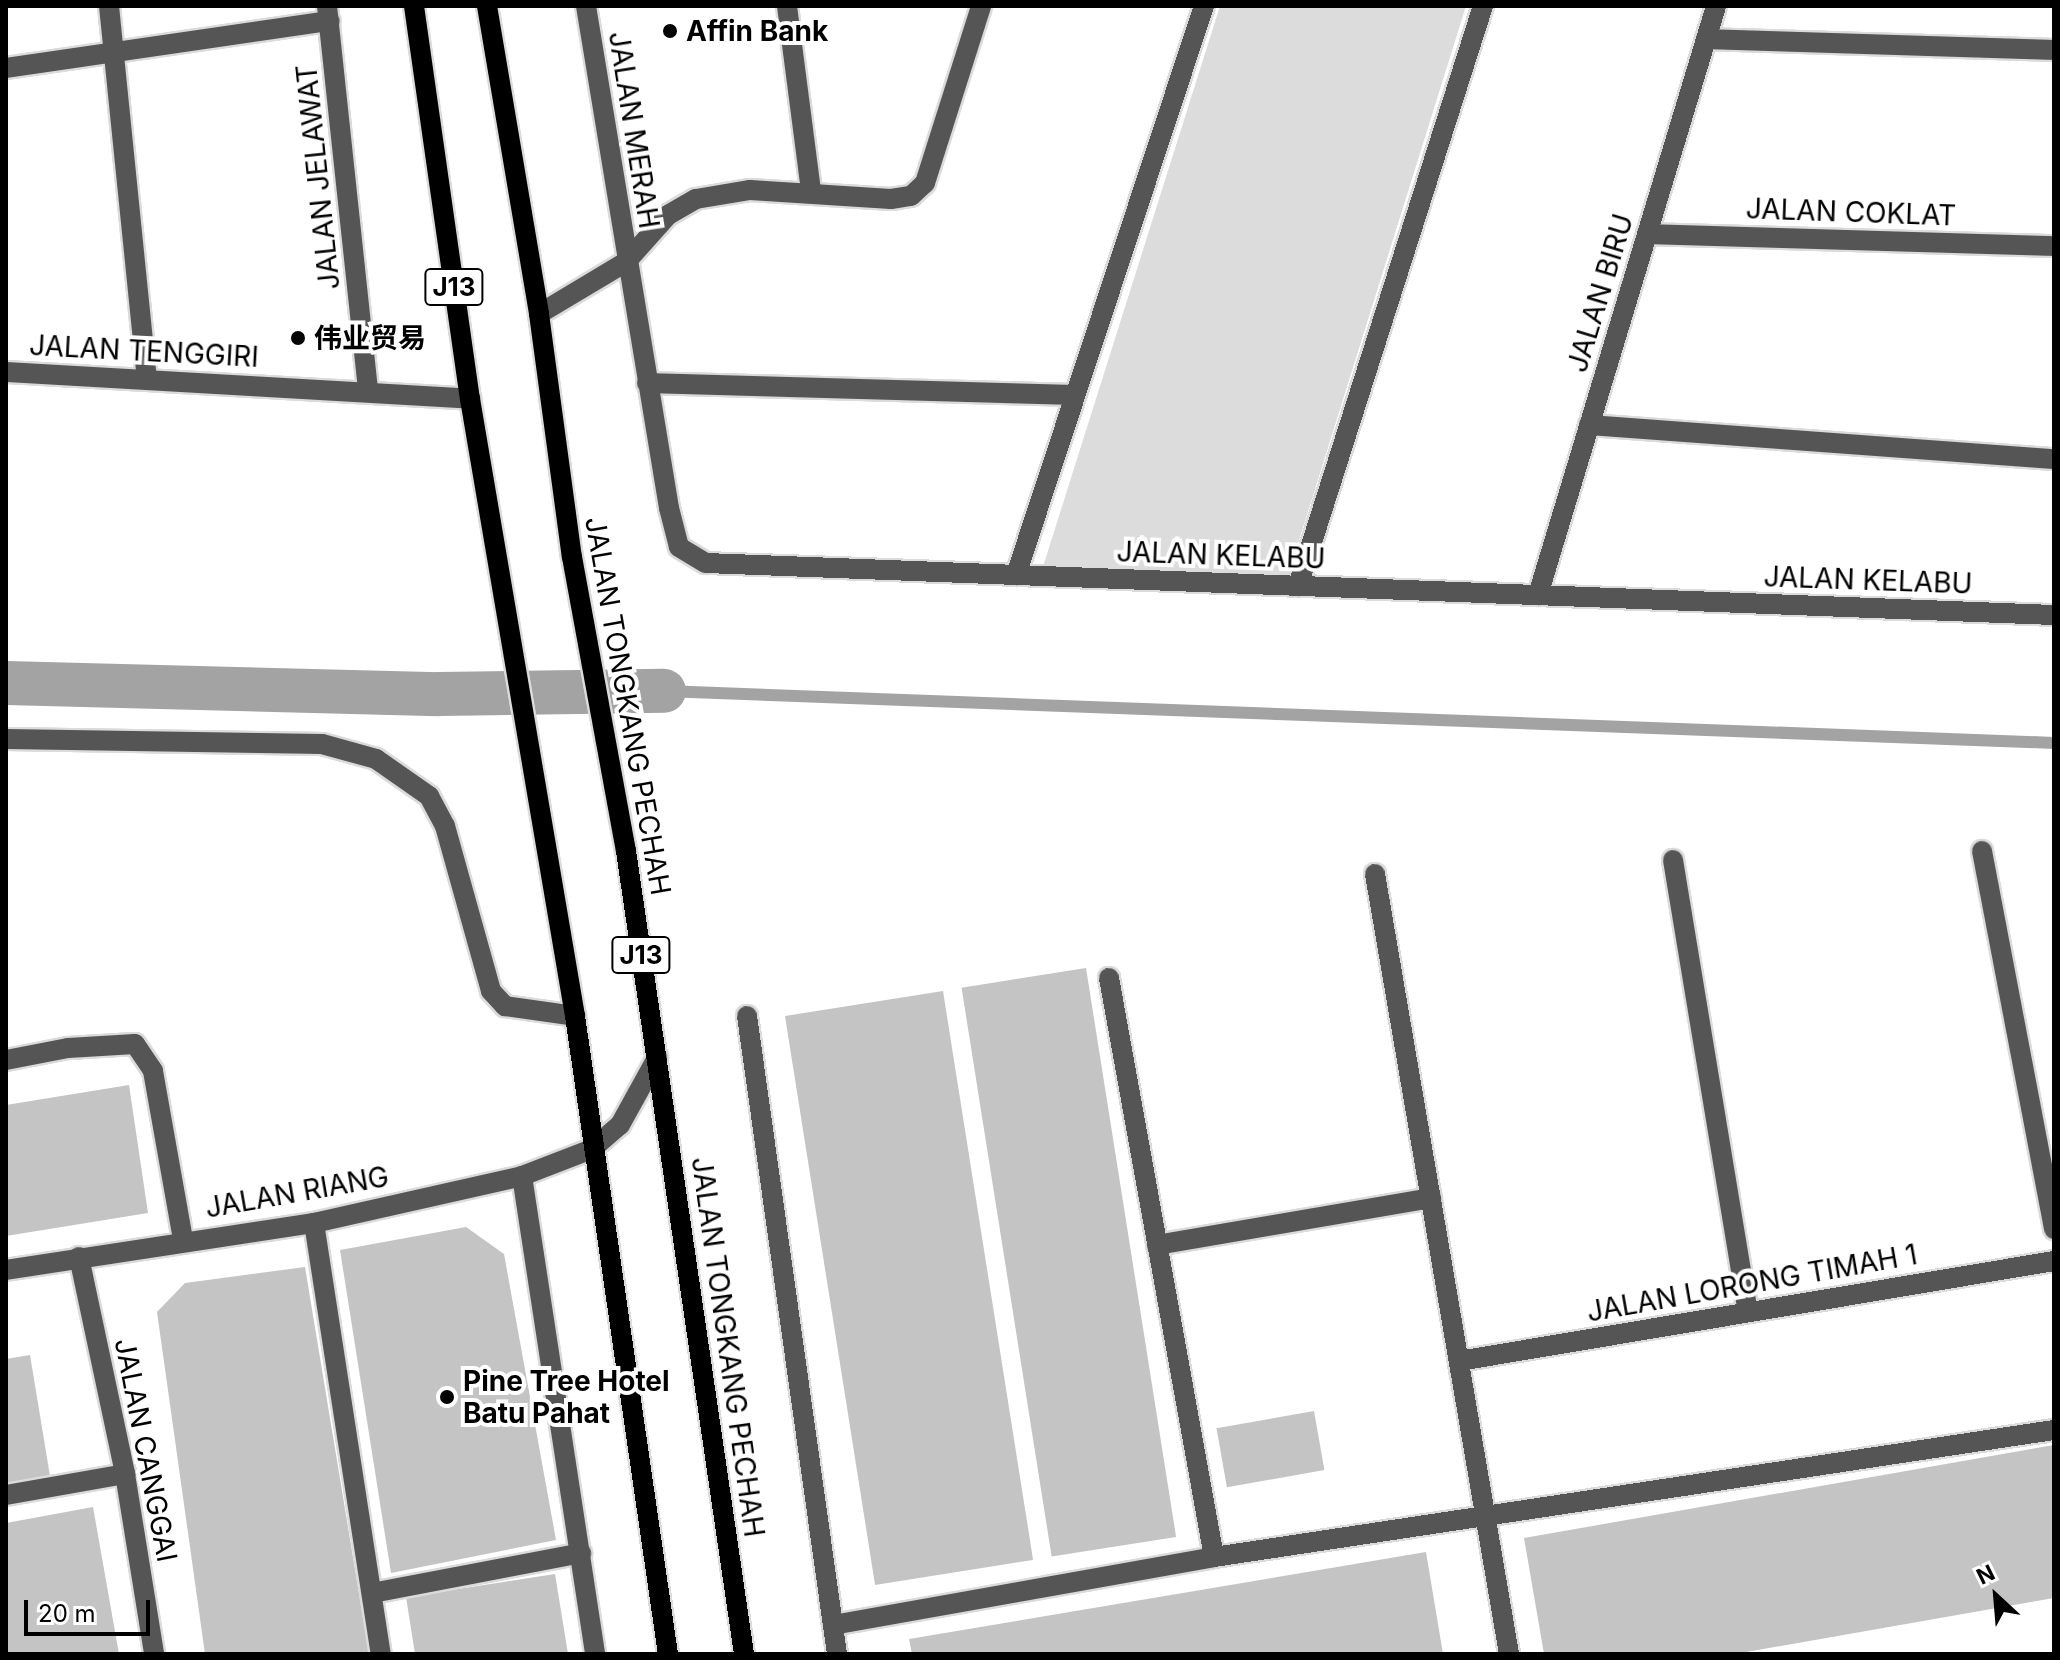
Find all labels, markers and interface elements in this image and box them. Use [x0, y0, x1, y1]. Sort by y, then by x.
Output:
place label: Affin Bank [686, 14, 828, 48]
marker: Affin Bank [661, 22, 679, 40]
street label: JALAN MERAH [602, 29, 666, 231]
street label: JALAN JELAWAT [289, 63, 347, 291]
street label: JALAN COKLAT [1745, 192, 1957, 232]
street label: JALAN BIRU [1560, 210, 1640, 376]
road number: J13 [424, 265, 484, 309]
place label: 伟业贸易 [314, 321, 426, 355]
street label: JALAN TENGGIRI [28, 328, 260, 374]
marker: 伟业贸易 [289, 329, 307, 347]
street label: JALAN TONGKANG PECHAH [578, 514, 678, 898]
street label: JALAN KELABU [1116, 535, 1326, 575]
street label: JALAN KELABU [1763, 560, 1973, 600]
road number: J13 [611, 933, 671, 977]
street label: JALAN TONGKANG PECHAH [685, 1155, 771, 1539]
street label: JALAN RIANG [203, 1159, 391, 1225]
street label: JALAN LORONG TIMAH 1 [1584, 1237, 1920, 1329]
street label: JALAN CANGGAI [108, 1335, 184, 1565]
place label: Pine Tree Hotel Batu Pahat [463, 1364, 670, 1430]
marker: Pine Tree Hotel Batu Pahat [438, 1388, 456, 1406]
north arrow [1956, 1556, 2036, 1636]
text: N [1972, 1559, 1999, 1590]
scale bar [28, 1584, 154, 1634]
text: 20 m [38, 1599, 96, 1628]

